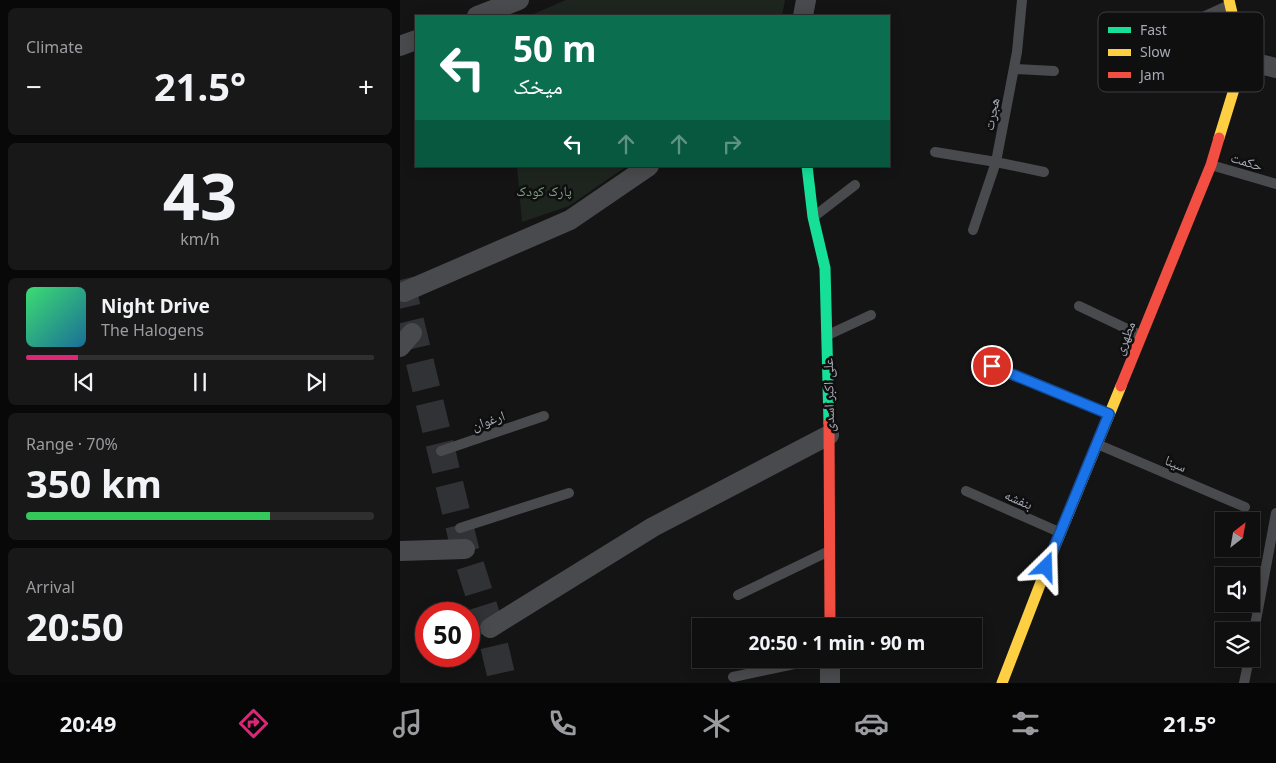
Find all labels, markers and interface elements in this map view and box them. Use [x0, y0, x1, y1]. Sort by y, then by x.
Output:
legend [1098, 12, 1264, 92]
text: Fast [1140, 20, 1167, 39]
text: 50 m [513, 25, 596, 72]
icon: left [430, 35, 495, 100]
text: Climate [26, 36, 83, 58]
text: Slow [1140, 42, 1171, 61]
text: 21.5° [154, 60, 246, 112]
text: Jam [1138, 65, 1165, 84]
text: − [26, 67, 42, 105]
text: + [358, 67, 374, 105]
text: میخک [513, 70, 563, 100]
street label: هجرت [979, 96, 1003, 132]
icon: left [559, 130, 587, 158]
icon: ahead [612, 130, 640, 158]
icon: ahead [665, 130, 693, 158]
icon: right [718, 130, 746, 158]
street label: حکمت [1229, 147, 1265, 175]
text: 43 [163, 151, 237, 239]
park label: پارک کودک [516, 181, 572, 200]
text: km/h [180, 228, 220, 250]
text: Night Drive [101, 293, 210, 319]
street label: مطهری [1109, 318, 1139, 358]
text: The Halogens [101, 319, 204, 341]
pin [971, 345, 1013, 387]
icon: arrive [978, 352, 1006, 380]
street label: علی اکبر اسدی [818, 358, 838, 432]
icon: previous [70, 368, 98, 396]
icon: pause [186, 368, 214, 396]
icon: next [302, 368, 330, 396]
street label: ارغوان [469, 405, 507, 435]
text: Range · 70% [26, 433, 118, 455]
street label: سینا [1162, 450, 1190, 476]
text: 350 km [26, 457, 162, 509]
street label: بنفشه [1002, 484, 1036, 514]
north arrow [1215, 512, 1260, 558]
map controls [1215, 512, 1260, 667]
position arrow [1019, 540, 1071, 592]
button: sound [1215, 567, 1260, 612]
text: Arrival [26, 576, 75, 598]
text: 20:50 [26, 600, 124, 652]
speed limit sign: 50 [415, 602, 480, 667]
button: layers [1215, 622, 1260, 667]
text: 20:50 · 1 min · 90 m [749, 630, 925, 656]
icon: directions [236, 706, 271, 741]
icon: music [390, 706, 425, 741]
icon: phone [545, 706, 580, 741]
icon: climate [699, 706, 734, 741]
icon: car [854, 706, 889, 741]
icon: filters [1008, 706, 1043, 741]
text: 20:49 [60, 708, 116, 738]
text: 21.5° [1163, 708, 1216, 738]

